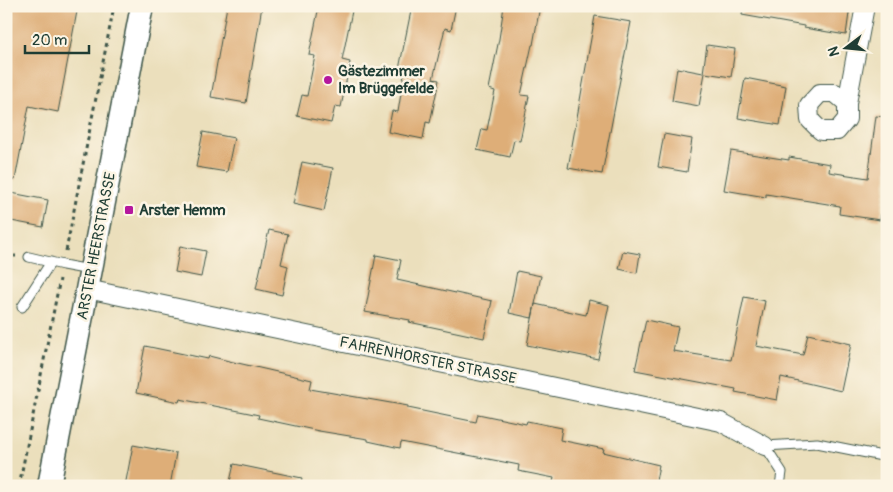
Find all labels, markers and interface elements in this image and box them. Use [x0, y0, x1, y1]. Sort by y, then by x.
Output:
scale bar [25, 22, 89, 54]
north arrow [820, 22, 870, 72]
text: 20 m [32, 31, 67, 50]
text: N [825, 45, 843, 58]
place label: Gästezimmer Im Brüggefelde [338, 62, 435, 98]
marker: Gästezimmer Im Brüggefelde [322, 74, 334, 86]
street label: ARSTER HEERSTRASSE [73, 171, 120, 321]
place label: Arster Hemm [139, 201, 226, 220]
marker: Arster Hemm [123, 204, 135, 216]
street label: FAHRENHORSTER STRASSE [338, 332, 518, 389]

